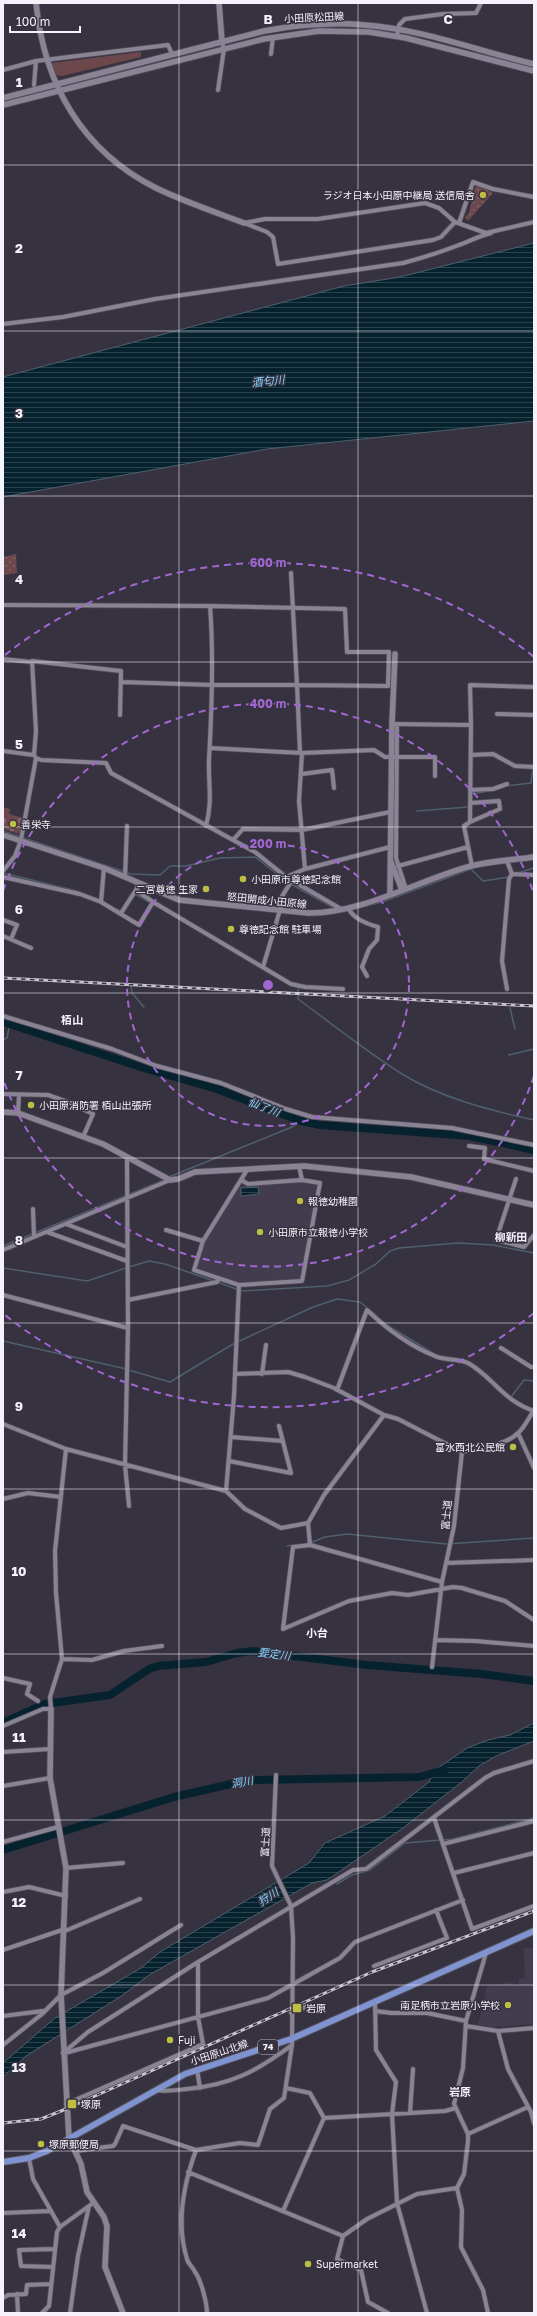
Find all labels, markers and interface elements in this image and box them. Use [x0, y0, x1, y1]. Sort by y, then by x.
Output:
scale bar [10, 8, 80, 34]
street label: 小田原松田線 [284, 9, 344, 25]
text: B [263, 11, 273, 27]
text: C [443, 11, 453, 27]
text: 100 m [16, 14, 50, 29]
text: 1 [16, 74, 23, 90]
place label: ラジオ日本小田原中継局 送信局舎 [323, 189, 475, 201]
marker: ラジオ日本小田原中継局 送信局舎 [478, 190, 488, 200]
text: 2 [15, 240, 23, 256]
water label: 酒匂川 [251, 372, 286, 389]
text: 3 [15, 405, 23, 421]
text: 600 m [250, 555, 286, 570]
text: 4 [15, 571, 23, 587]
text: 400 m [250, 696, 286, 711]
text: 5 [15, 736, 23, 752]
place label: 善栄寺 [21, 818, 51, 830]
marker: 善栄寺 [8, 819, 18, 829]
text: 200 m [250, 836, 286, 851]
place label: 小田原市尊徳記念館 [251, 873, 341, 885]
marker: 小田原市尊徳記念館 [238, 874, 248, 884]
place label: 二宮尊徳 生家 [136, 883, 198, 895]
marker: 二宮尊徳 生家 [201, 884, 211, 894]
street label: 怒田開成小田原線 [227, 890, 307, 910]
text: 6 [15, 901, 23, 917]
place label: 尊徳記念館 駐車場 [239, 923, 322, 935]
marker: 尊徳記念館 駐車場 [226, 924, 236, 934]
centre of rings [261, 978, 275, 992]
district label: 栢山 [61, 1013, 83, 1026]
text: 7 [15, 1067, 23, 1083]
water label: 仙了川 [246, 1095, 283, 1119]
place label: 小田原消防署 栢山出張所 [39, 1099, 152, 1111]
marker: 小田原消防署 栢山出張所 [26, 1100, 36, 1110]
place label: 報徳幼稚園 [308, 1195, 358, 1207]
marker: 報徳幼稚園 [295, 1196, 305, 1206]
place label: 小田原市立報徳小学校 [268, 1226, 368, 1238]
marker: 小田原市立報徳小学校 [255, 1227, 265, 1237]
district label: 柳新田 [495, 1230, 528, 1243]
text: 8 [15, 1232, 23, 1248]
text: 9 [15, 1398, 23, 1414]
place label: 富水西北公民館 [435, 1441, 505, 1453]
marker: 富水西北公民館 [508, 1442, 518, 1452]
street label: 富士道 [439, 1500, 453, 1530]
text: 10 [11, 1563, 27, 1579]
district label: 小台 [306, 1626, 328, 1639]
water label: 要定川 [257, 1645, 292, 1662]
text: 11 [12, 1729, 26, 1745]
water label: 洞川 [230, 1773, 255, 1790]
street label: 富士道 [258, 1827, 272, 1857]
water label: 狩川 [255, 1885, 281, 1908]
text: 12 [12, 1894, 26, 1910]
place label: 南足柄市立岩原小学校 [400, 1999, 500, 2011]
marker: 南足柄市立岩原小学校 [503, 2000, 513, 2010]
marker: 岩原 [291, 2002, 303, 2014]
place label: 岩原 [306, 2002, 326, 2014]
place label: Fuji [178, 2034, 195, 2046]
marker: Fuji [165, 2035, 175, 2045]
street label: 小田原山北線 [189, 2037, 249, 2067]
road number: 74 [258, 2040, 278, 2054]
text: 13 [12, 2059, 26, 2075]
district label: 岩原 [449, 2085, 471, 2098]
marker: 塚原 [66, 2098, 78, 2110]
place label: 塚原 [81, 2098, 101, 2110]
place label: 塚原郵便局 [49, 2138, 99, 2150]
marker: 塚原郵便局 [36, 2139, 46, 2149]
text: 14 [12, 2225, 26, 2241]
place label: Supermarket [316, 2258, 378, 2270]
marker: Supermarket [303, 2259, 313, 2269]

